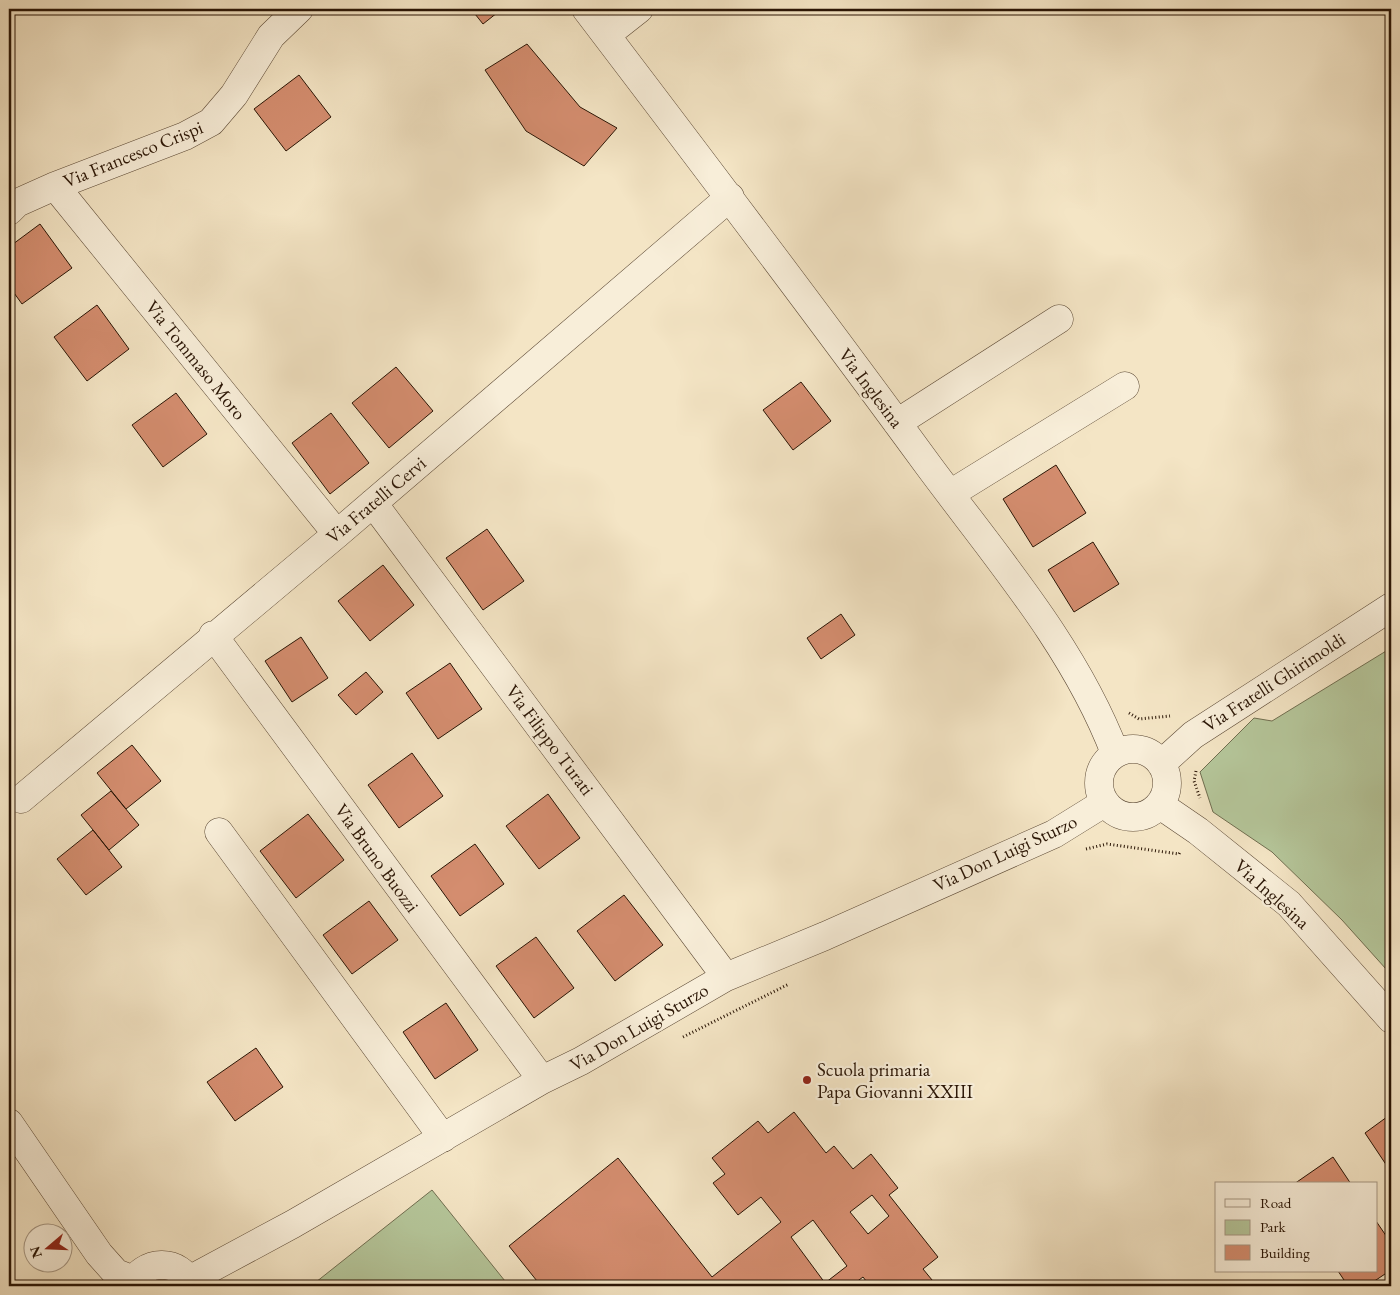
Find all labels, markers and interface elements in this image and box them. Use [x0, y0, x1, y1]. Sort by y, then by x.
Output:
street label: Via Francesco Crispi [59, 114, 207, 193]
street label: Via Tommaso Moro [140, 295, 252, 425]
street label: Via Inglesina [833, 343, 909, 433]
street label: Via Fratelli Cervi [321, 451, 432, 549]
street label: Via Fratelli Ghirimoldi [1198, 626, 1350, 737]
street label: Via Filippo Turati [500, 680, 600, 801]
street label: Via Bruno Buozzi [329, 799, 425, 918]
street label: Via Don Luigi Sturzo [929, 809, 1081, 897]
street label: Via Inglesina [1229, 853, 1315, 935]
street label: Via Don Luigi Sturzo [565, 977, 713, 1077]
place label: Scuola primaria Papa Giovanni XXIII [817, 1057, 974, 1104]
marker: Scuola primaria Papa Giovanni XXIII [801, 1074, 813, 1086]
legend [1215, 1182, 1378, 1272]
text: Road [1260, 1193, 1292, 1212]
text: Park [1260, 1217, 1287, 1236]
north arrow [22, 1222, 72, 1272]
text: N [25, 1243, 46, 1261]
text: Building [1260, 1243, 1310, 1262]

